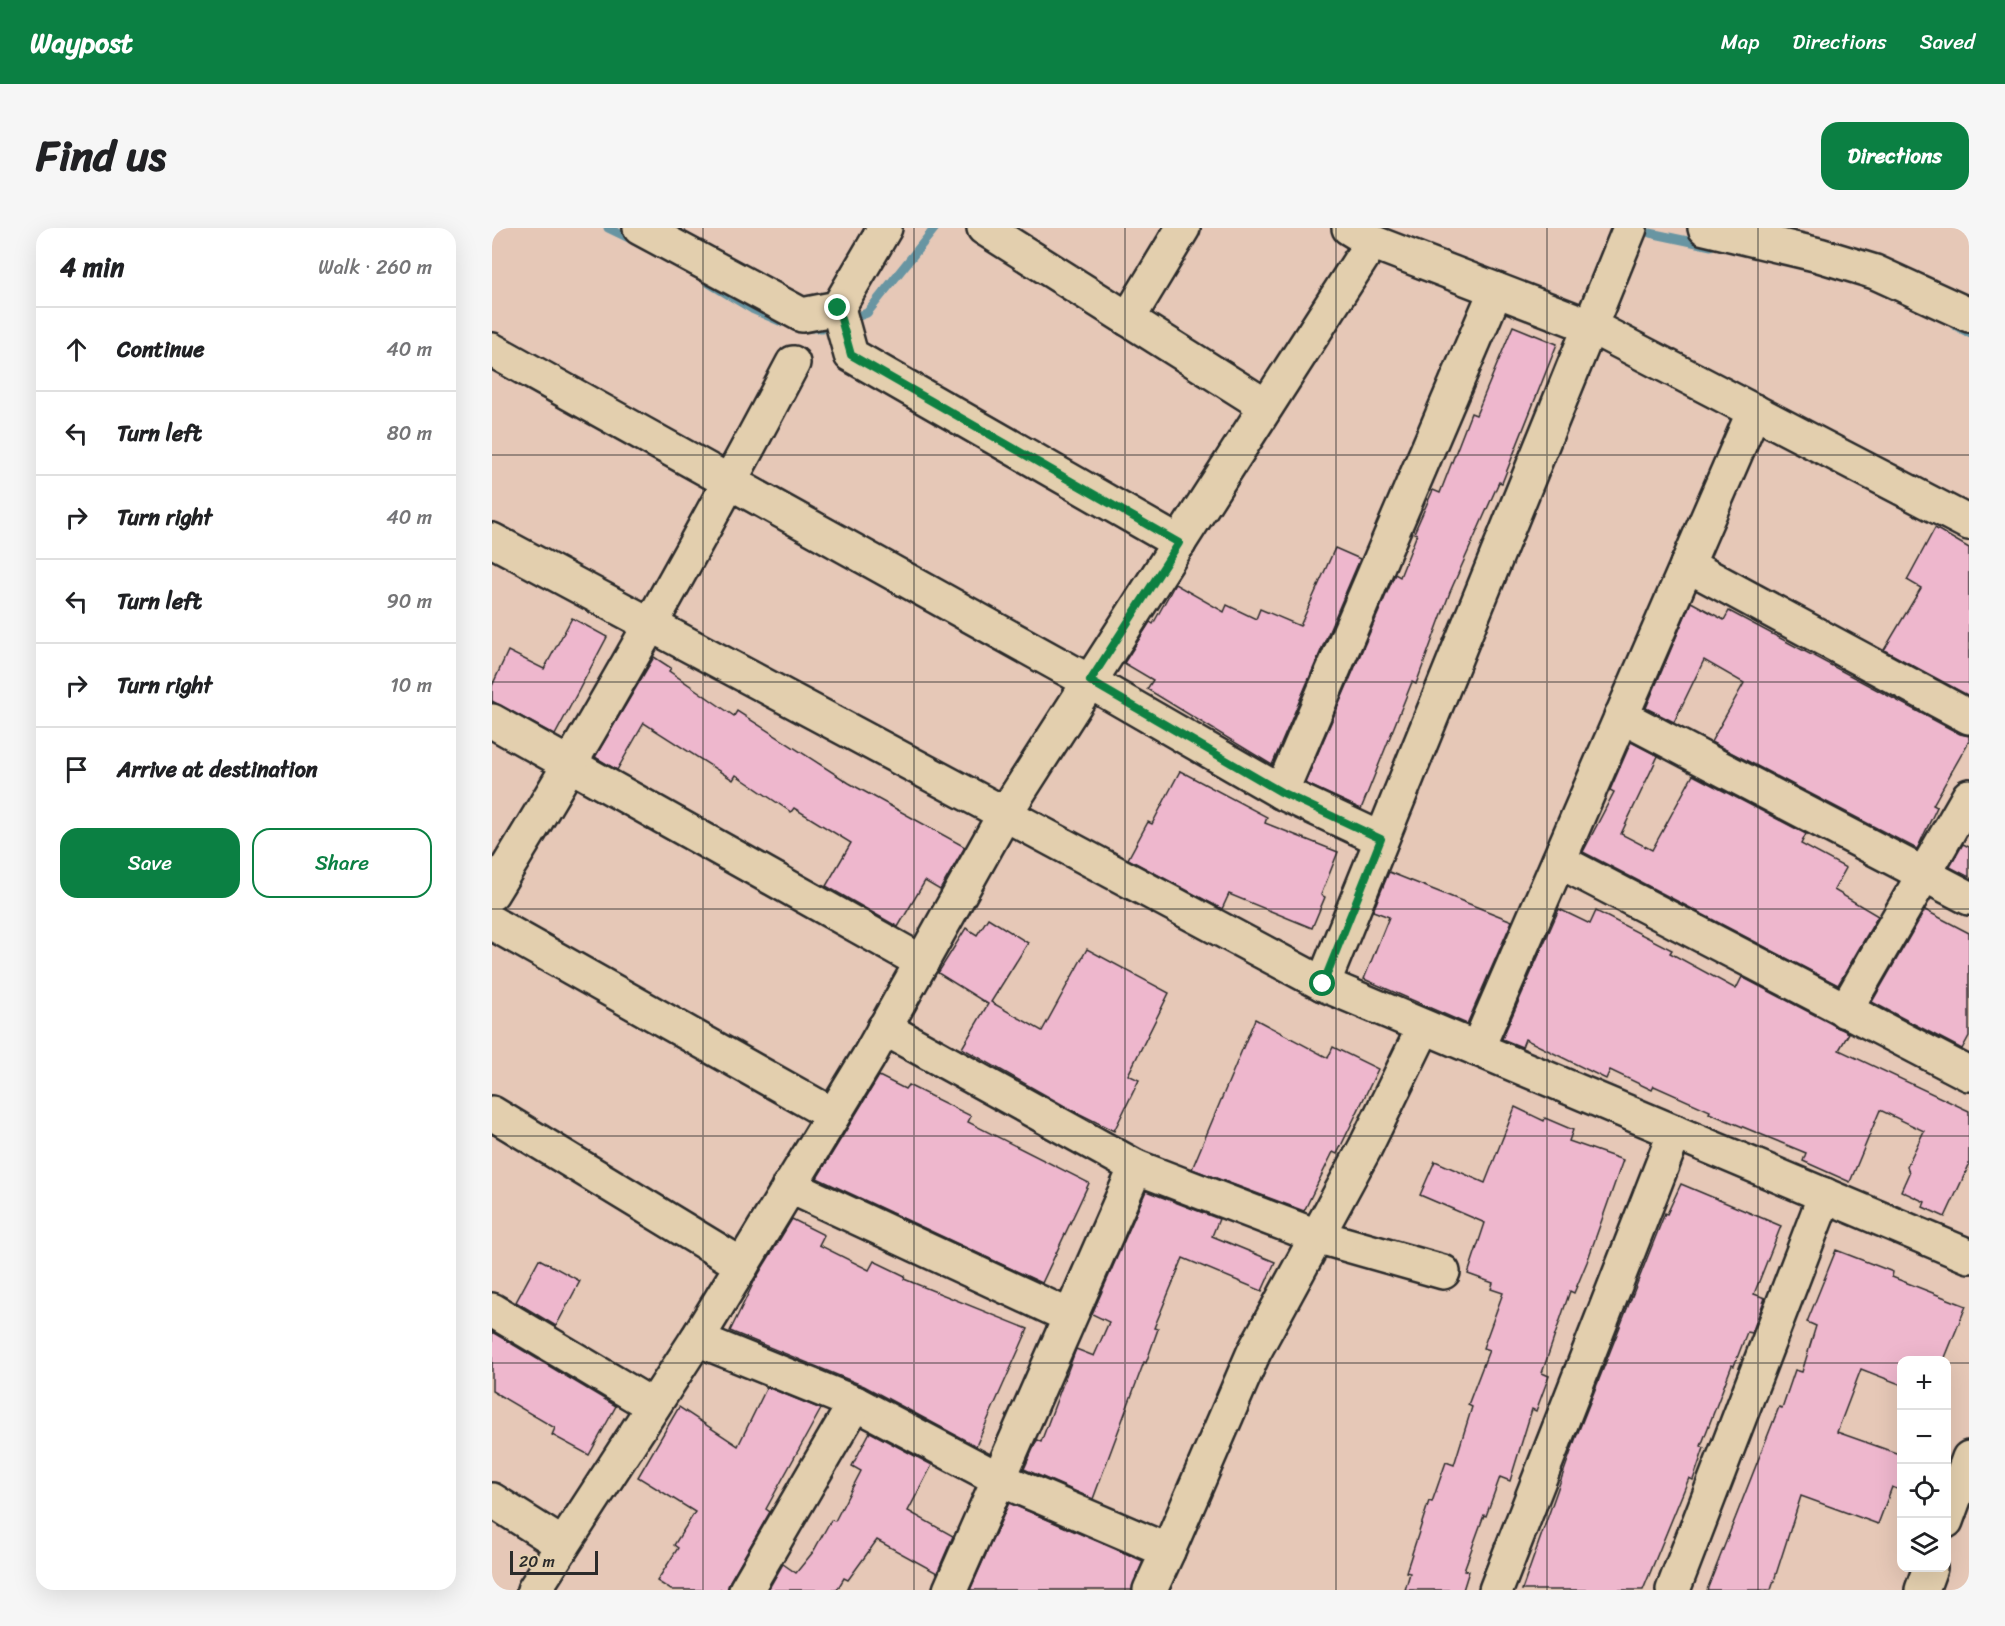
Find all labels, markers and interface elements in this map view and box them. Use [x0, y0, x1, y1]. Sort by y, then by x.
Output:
text: Waypost [30, 18, 133, 67]
text: Map [1721, 23, 1759, 61]
text: Directions [1792, 23, 1887, 61]
text: Saved [1920, 23, 1975, 61]
text: Find us [36, 119, 166, 193]
button: Directions [1821, 122, 1969, 190]
text: 4 min [60, 244, 124, 290]
text: Walk · 260 m [318, 250, 432, 285]
route end [824, 294, 850, 320]
text: Continue [117, 330, 205, 369]
text: 40 m [386, 332, 432, 367]
icon: ahead [60, 333, 93, 366]
text: Turn left [117, 414, 202, 453]
text: 80 m [387, 416, 432, 451]
icon: left [60, 417, 93, 450]
text: Turn right [117, 498, 212, 537]
text: 40 m [386, 500, 432, 535]
icon: right [60, 501, 93, 534]
text: Turn left [117, 582, 202, 621]
text: 90 m [387, 584, 432, 619]
icon: left [60, 585, 93, 618]
text: Turn right [117, 666, 212, 705]
text: 10 m [390, 668, 432, 703]
icon: right [60, 669, 93, 702]
text: Arrive at destination [117, 750, 318, 789]
icon: arrive [60, 753, 93, 786]
button: Save [60, 828, 240, 898]
button: Share [252, 828, 432, 898]
route start [1309, 970, 1335, 996]
map controls [1897, 1356, 1951, 1572]
button: + [1897, 1356, 1951, 1410]
button: − [1897, 1410, 1951, 1464]
button: locate [1897, 1464, 1951, 1518]
button: layers [1897, 1518, 1951, 1572]
text: 20 m [519, 1547, 555, 1576]
scale bar [510, 1548, 598, 1576]

